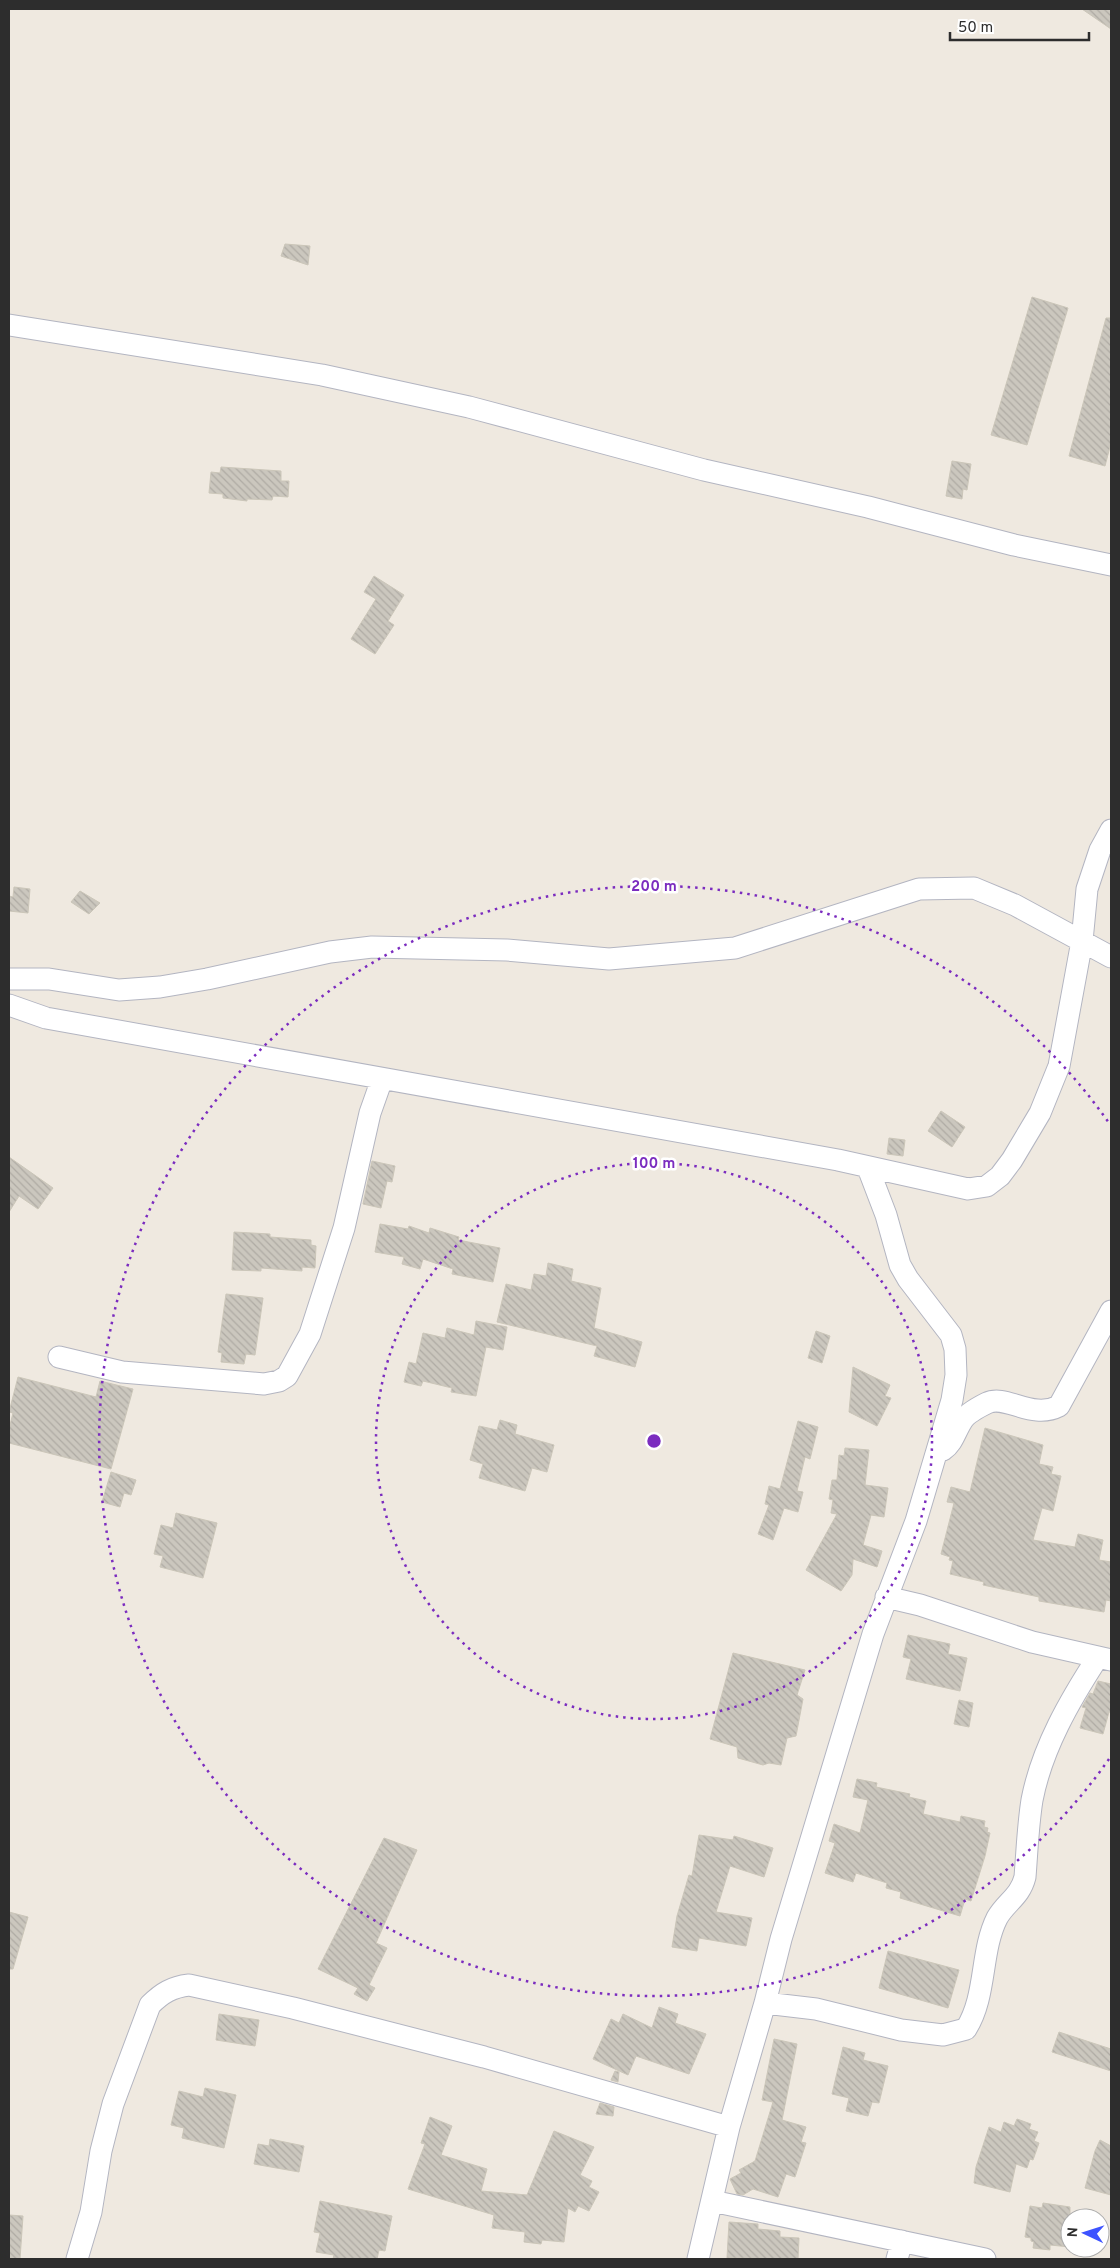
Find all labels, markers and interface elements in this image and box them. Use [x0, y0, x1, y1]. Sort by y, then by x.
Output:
scale bar [950, 10, 1089, 42]
text: 50 m [958, 19, 993, 38]
text: 200 m [631, 878, 677, 897]
text: 100 m [633, 1155, 675, 1174]
centre of rings [645, 1432, 663, 1450]
north arrow [1060, 2208, 1110, 2258]
text: N [1065, 2227, 1082, 2238]

